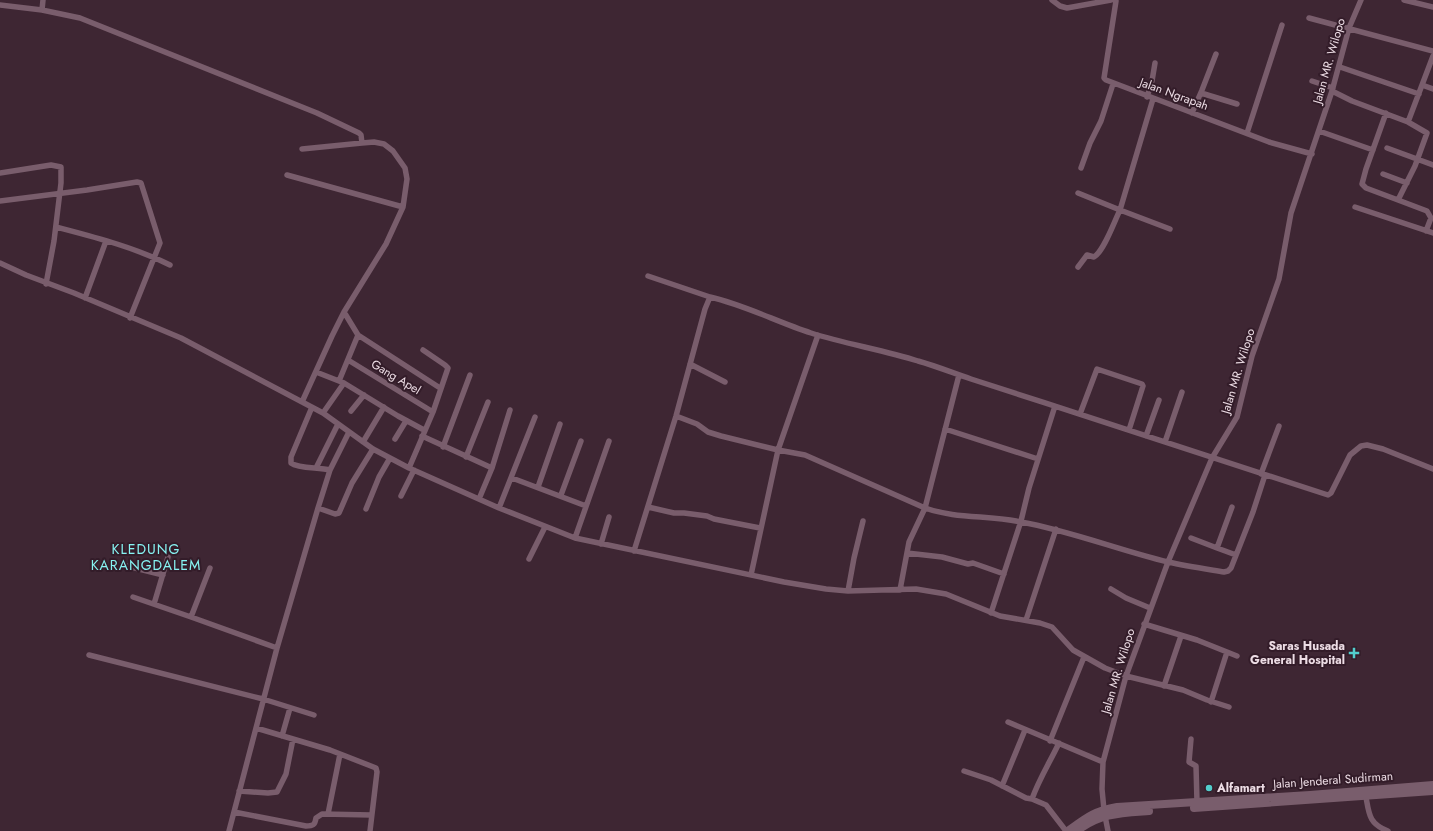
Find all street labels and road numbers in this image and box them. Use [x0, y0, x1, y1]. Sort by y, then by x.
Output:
street label: Jalan MR. Wilopo [1308, 16, 1350, 108]
street label: Jalan Ngrapah [1135, 73, 1211, 115]
street label: Jalan MR. Wilopo [1216, 326, 1260, 418]
street label: Gang Apel [368, 355, 424, 399]
street label: Jalan MR. Wilopo [1096, 626, 1140, 718]
street label: Jalan Jenderal Sudirman [1270, 767, 1394, 793]

